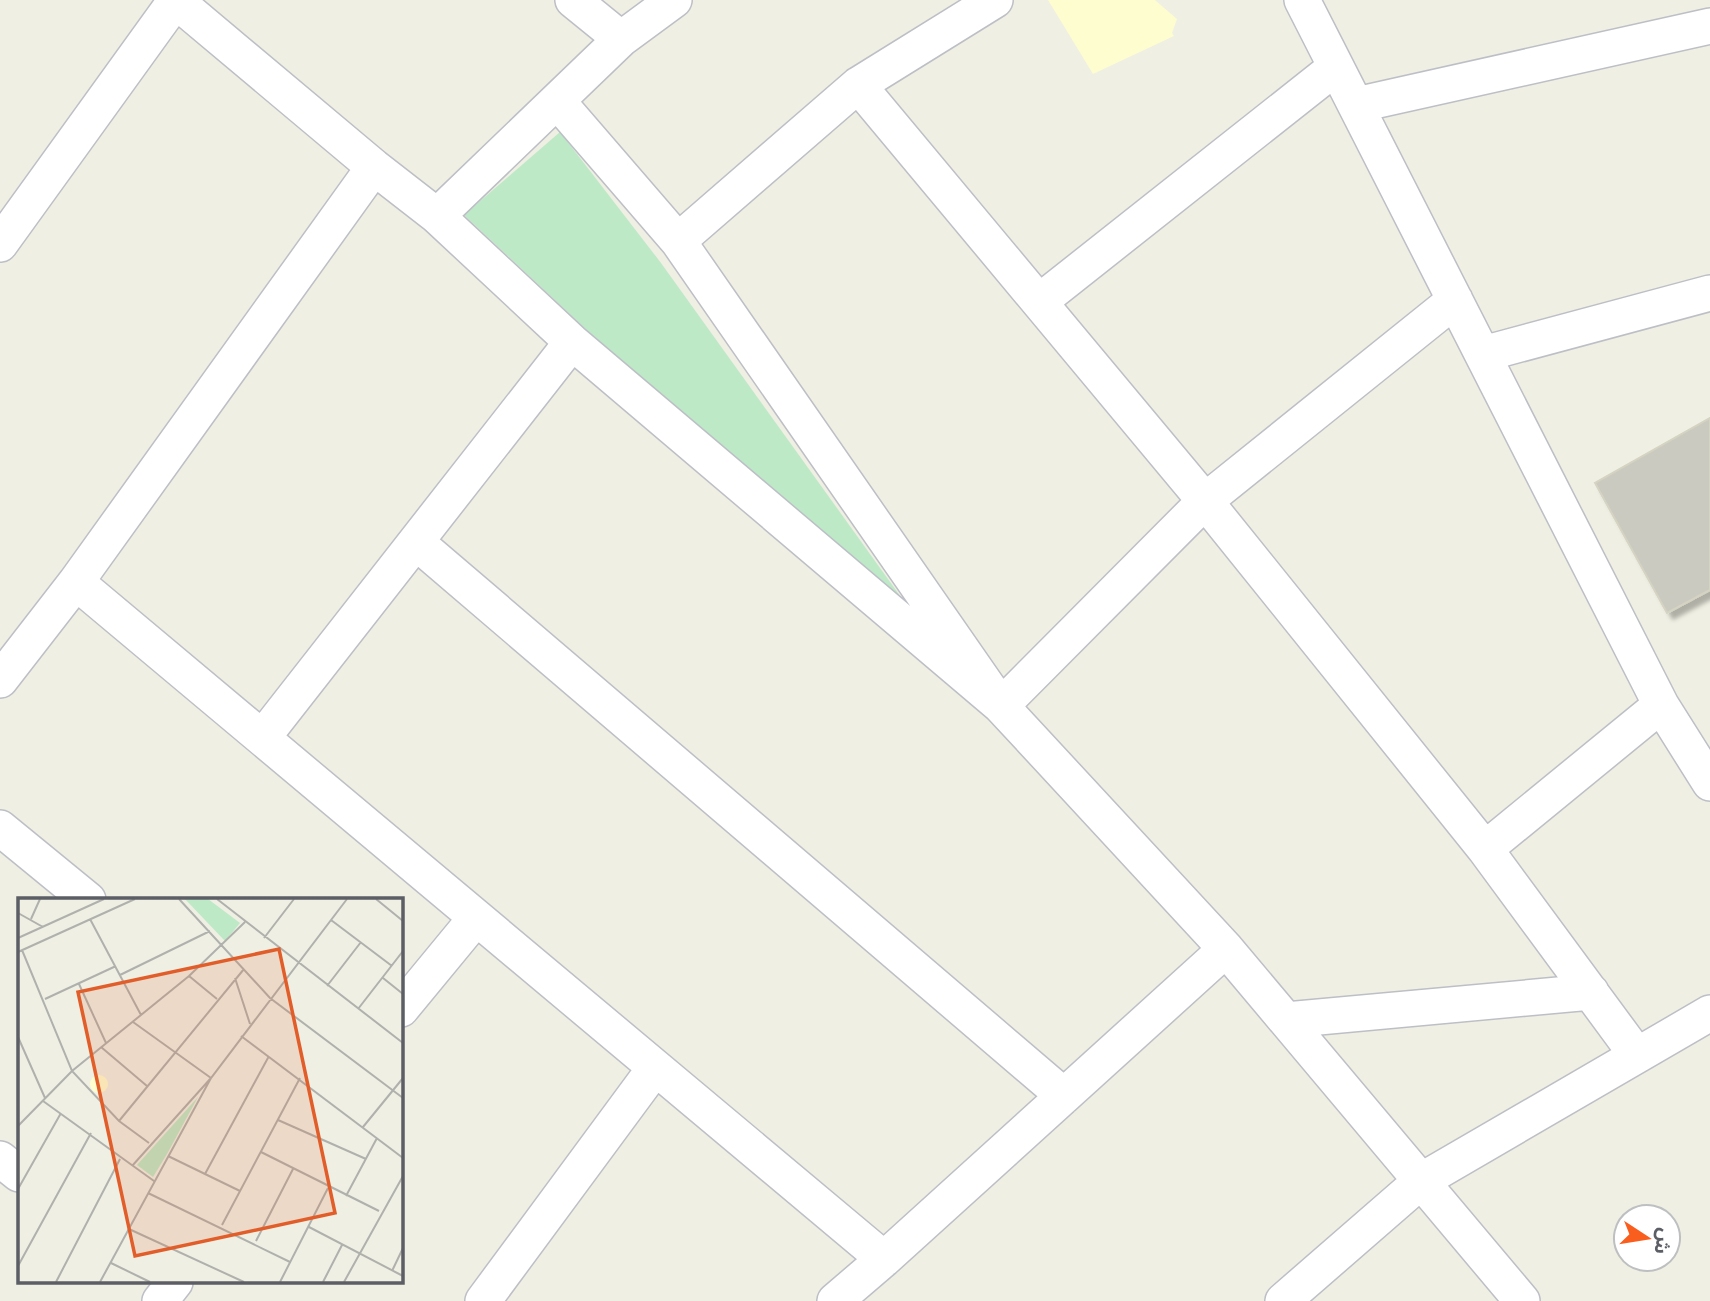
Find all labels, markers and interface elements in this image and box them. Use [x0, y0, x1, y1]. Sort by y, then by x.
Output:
inset map [18, 898, 402, 1284]
north arrow [1612, 1203, 1682, 1273]
text: ش [1648, 1226, 1676, 1256]

